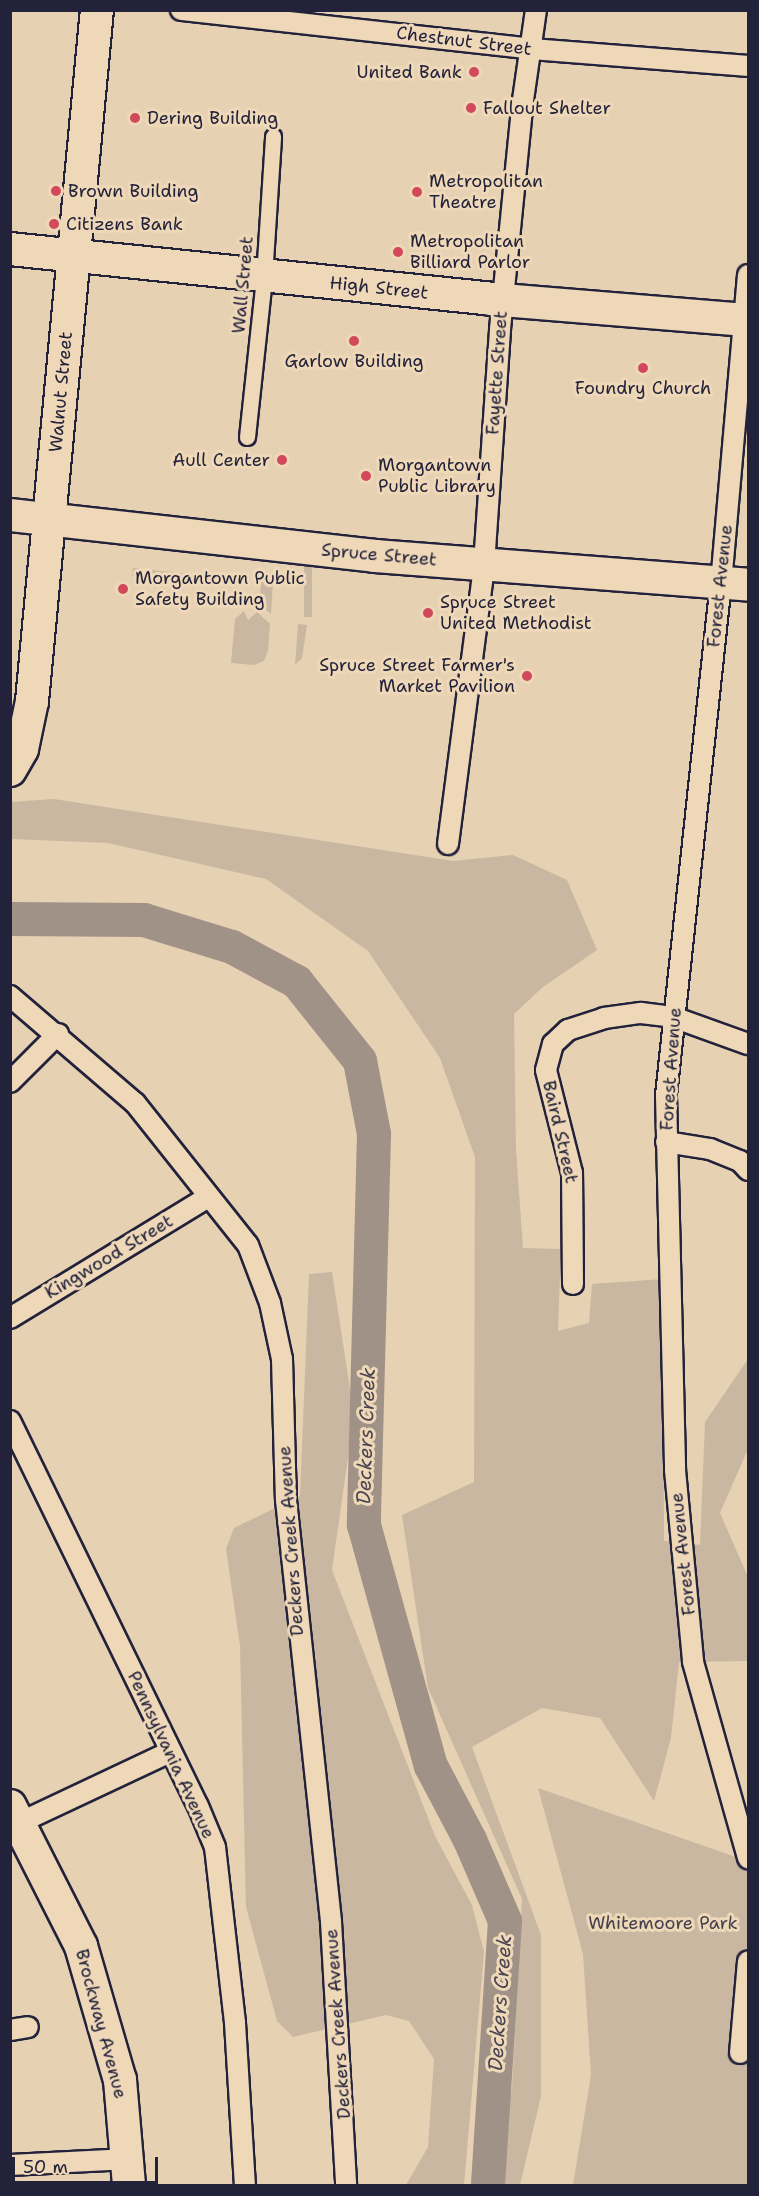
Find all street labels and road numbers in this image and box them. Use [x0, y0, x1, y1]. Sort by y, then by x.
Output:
street label: Chestnut Street [395, 22, 533, 60]
street label: Wall Street [228, 235, 258, 335]
street label: High Street [329, 272, 429, 304]
street label: Fayette Street [482, 310, 512, 436]
street label: Walnut Street [45, 331, 77, 453]
street label: Forest Avenue [703, 523, 737, 649]
street label: Spruce Street [320, 539, 438, 571]
street label: Forest Avenue [656, 1007, 686, 1131]
street label: Baird Street [538, 1079, 582, 1185]
street label: Kingwood Street [41, 1210, 177, 1304]
street label: Deckers Creek Avenue [274, 1445, 308, 1637]
street label: Forest Avenue [666, 1491, 700, 1617]
street label: Pennsylvania Avenue [123, 1668, 219, 1842]
street label: Deckers Creek Avenue [321, 1928, 355, 2120]
street label: Brockway Avenue [71, 1947, 131, 2101]

